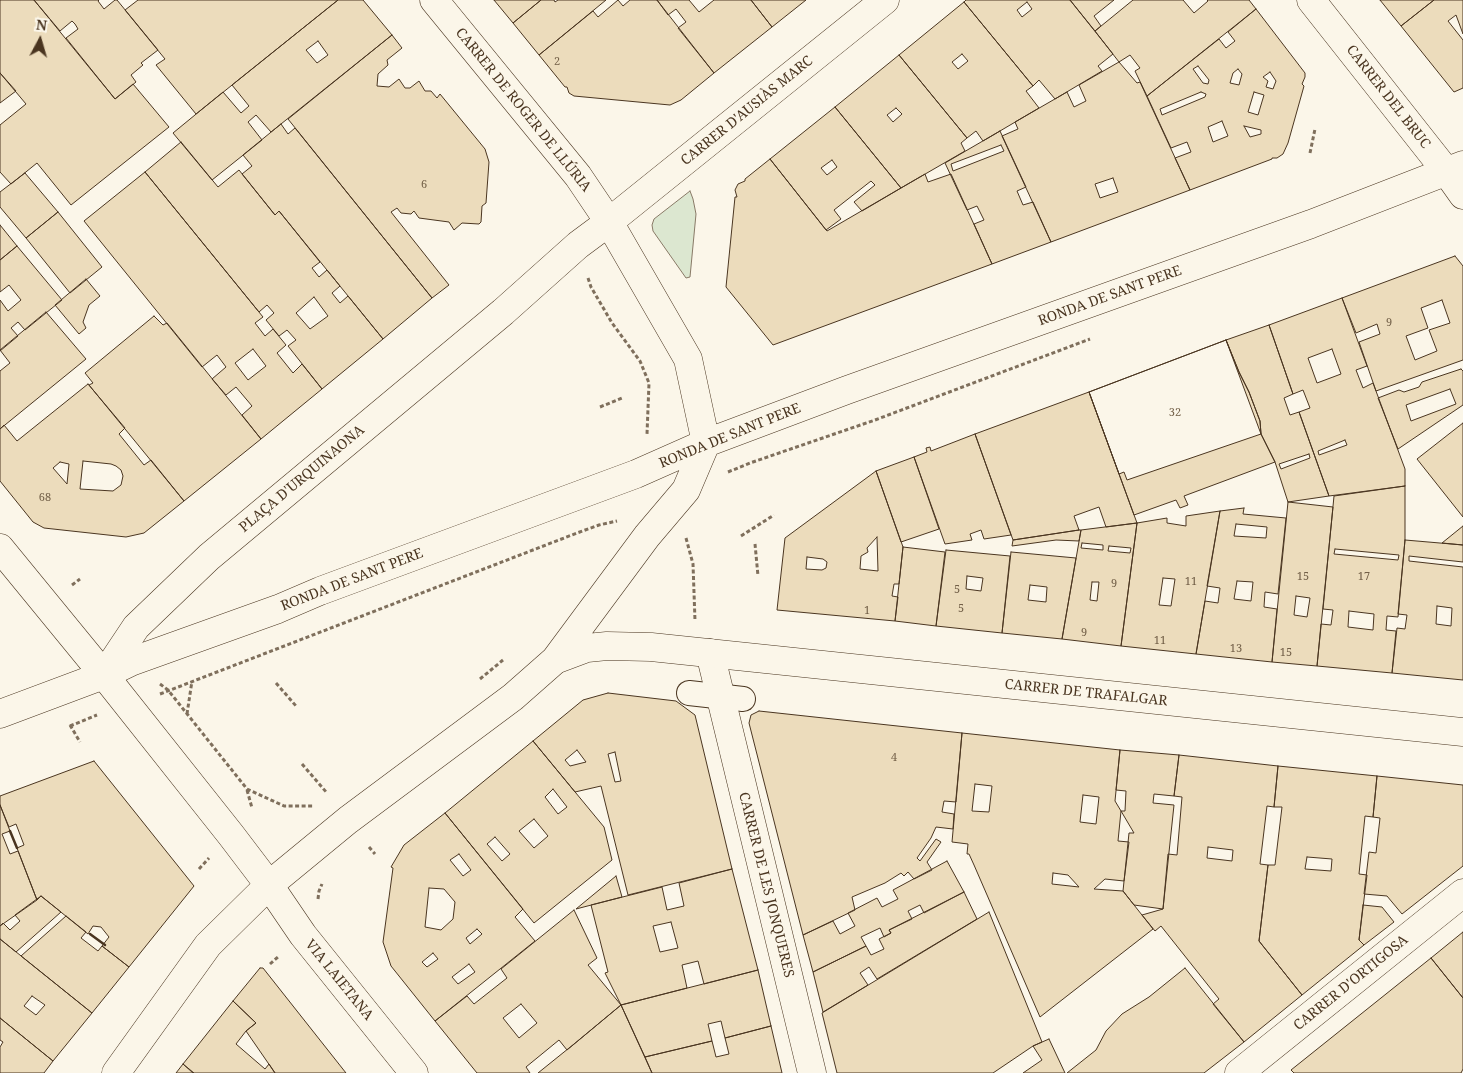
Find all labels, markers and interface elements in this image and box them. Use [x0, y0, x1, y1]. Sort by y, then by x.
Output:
north arrow [15, 15, 65, 65]
text: N [35, 15, 48, 35]
street label: CARRER DE ROGER DE LLÚRIA [452, 25, 594, 195]
street label: CARRER DEL BRUC [1342, 42, 1434, 152]
street label: CARRER D'AUSIÀS MARC [678, 53, 816, 169]
house number: 2 [554, 55, 560, 69]
house number: 6 [421, 178, 427, 192]
street label: RONDA DE SANT PERE [1036, 262, 1184, 330]
house number: 9 [1386, 316, 1392, 330]
street label: RONDA DE SANT PERE [657, 400, 803, 472]
house number: 32 [1169, 406, 1181, 420]
street label: PLAÇA D'URQUINAONA [236, 422, 368, 536]
house number: 68 [39, 491, 51, 505]
street label: RONDA DE SANT PERE [278, 545, 426, 615]
house number: 15 [1297, 570, 1309, 584]
house number: 17 [1358, 570, 1370, 584]
house number: 11 [1185, 575, 1197, 589]
house number: 9 [1111, 577, 1117, 591]
house number: 5 [954, 583, 960, 597]
house number: 5 [958, 602, 964, 616]
house number: 1 [864, 604, 870, 618]
house number: 9 [1081, 626, 1087, 640]
house number: 11 [1154, 634, 1166, 648]
house number: 13 [1230, 642, 1242, 656]
house number: 15 [1280, 646, 1292, 660]
street label: CARRER DE TRAFALGAR [1004, 676, 1168, 710]
house number: 4 [891, 751, 897, 765]
street label: CARRER DE LES JONQUERES [735, 791, 797, 979]
street label: CARRER D'ORTIGOSA [1290, 932, 1412, 1034]
street label: VIA LAIETANA [301, 936, 377, 1024]

